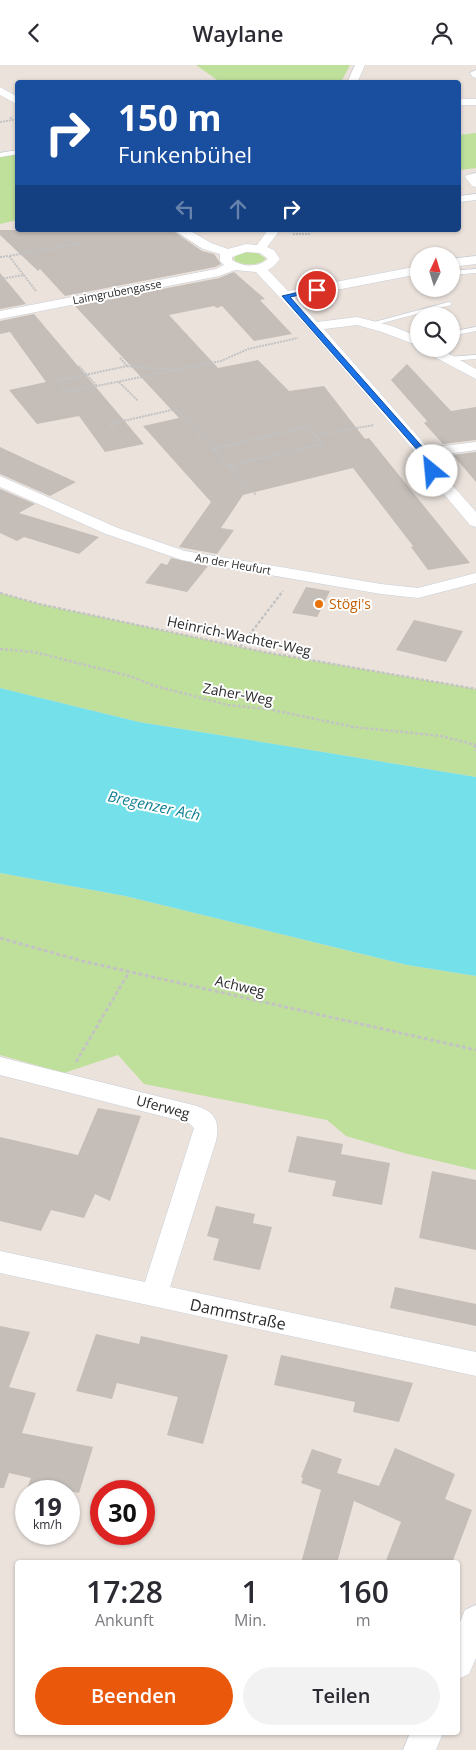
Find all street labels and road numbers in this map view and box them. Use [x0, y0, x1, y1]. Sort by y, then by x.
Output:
street label: Laimgrubengasse [71, 276, 163, 307]
street label: An der Heufurt [194, 549, 272, 578]
street label: Heinrich-Wachter-Weg [165, 611, 313, 660]
street label: Zaher-Weg [202, 678, 275, 709]
street label: Achweg [213, 971, 267, 1001]
street label: Uferweg [134, 1090, 192, 1123]
street label: Dammstraße [188, 1293, 288, 1335]

